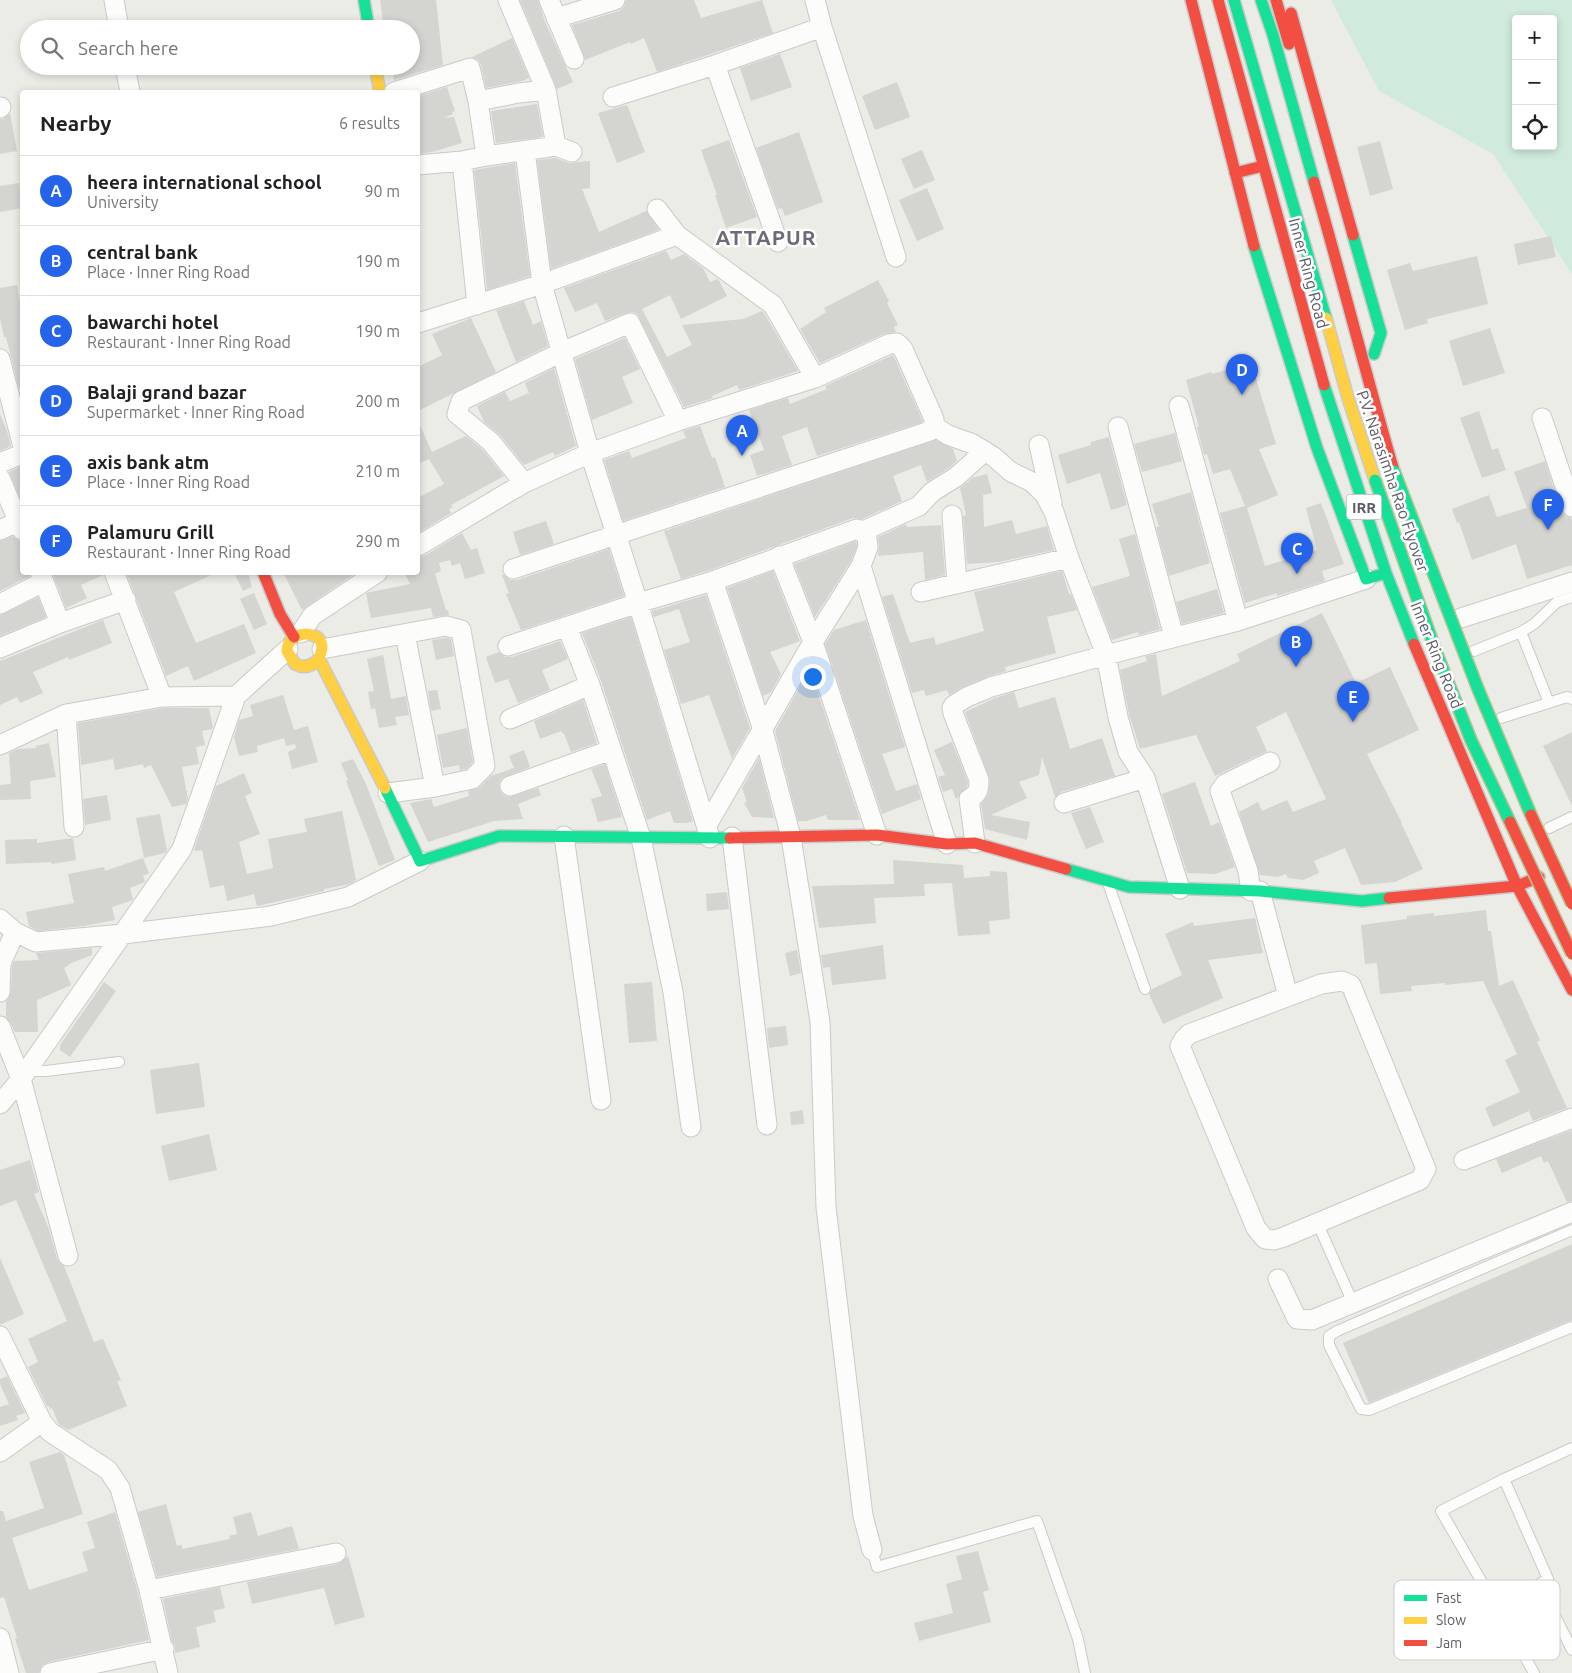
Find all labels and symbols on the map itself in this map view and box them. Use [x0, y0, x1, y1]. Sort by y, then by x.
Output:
street label: Inner Ring Road [1286, 216, 1332, 330]
district label: ATTAPUR [716, 225, 816, 249]
pin: D [1226, 354, 1258, 395]
street label: P.V. Narasimha Rao Flyover [1353, 388, 1433, 574]
pin: A [726, 415, 758, 456]
pin: F [1532, 489, 1564, 530]
road number: IRR [1346, 494, 1382, 520]
pin: C [1281, 533, 1313, 574]
street label: Inner Ring Road [1407, 599, 1467, 711]
pin: B [1280, 626, 1312, 667]
your location [800, 664, 826, 690]
pin: E [1337, 681, 1369, 722]
legend [1394, 1580, 1560, 1660]
text: Fast [1436, 1590, 1462, 1606]
text: Slow [1436, 1612, 1466, 1628]
text: Jam [1436, 1635, 1462, 1651]

